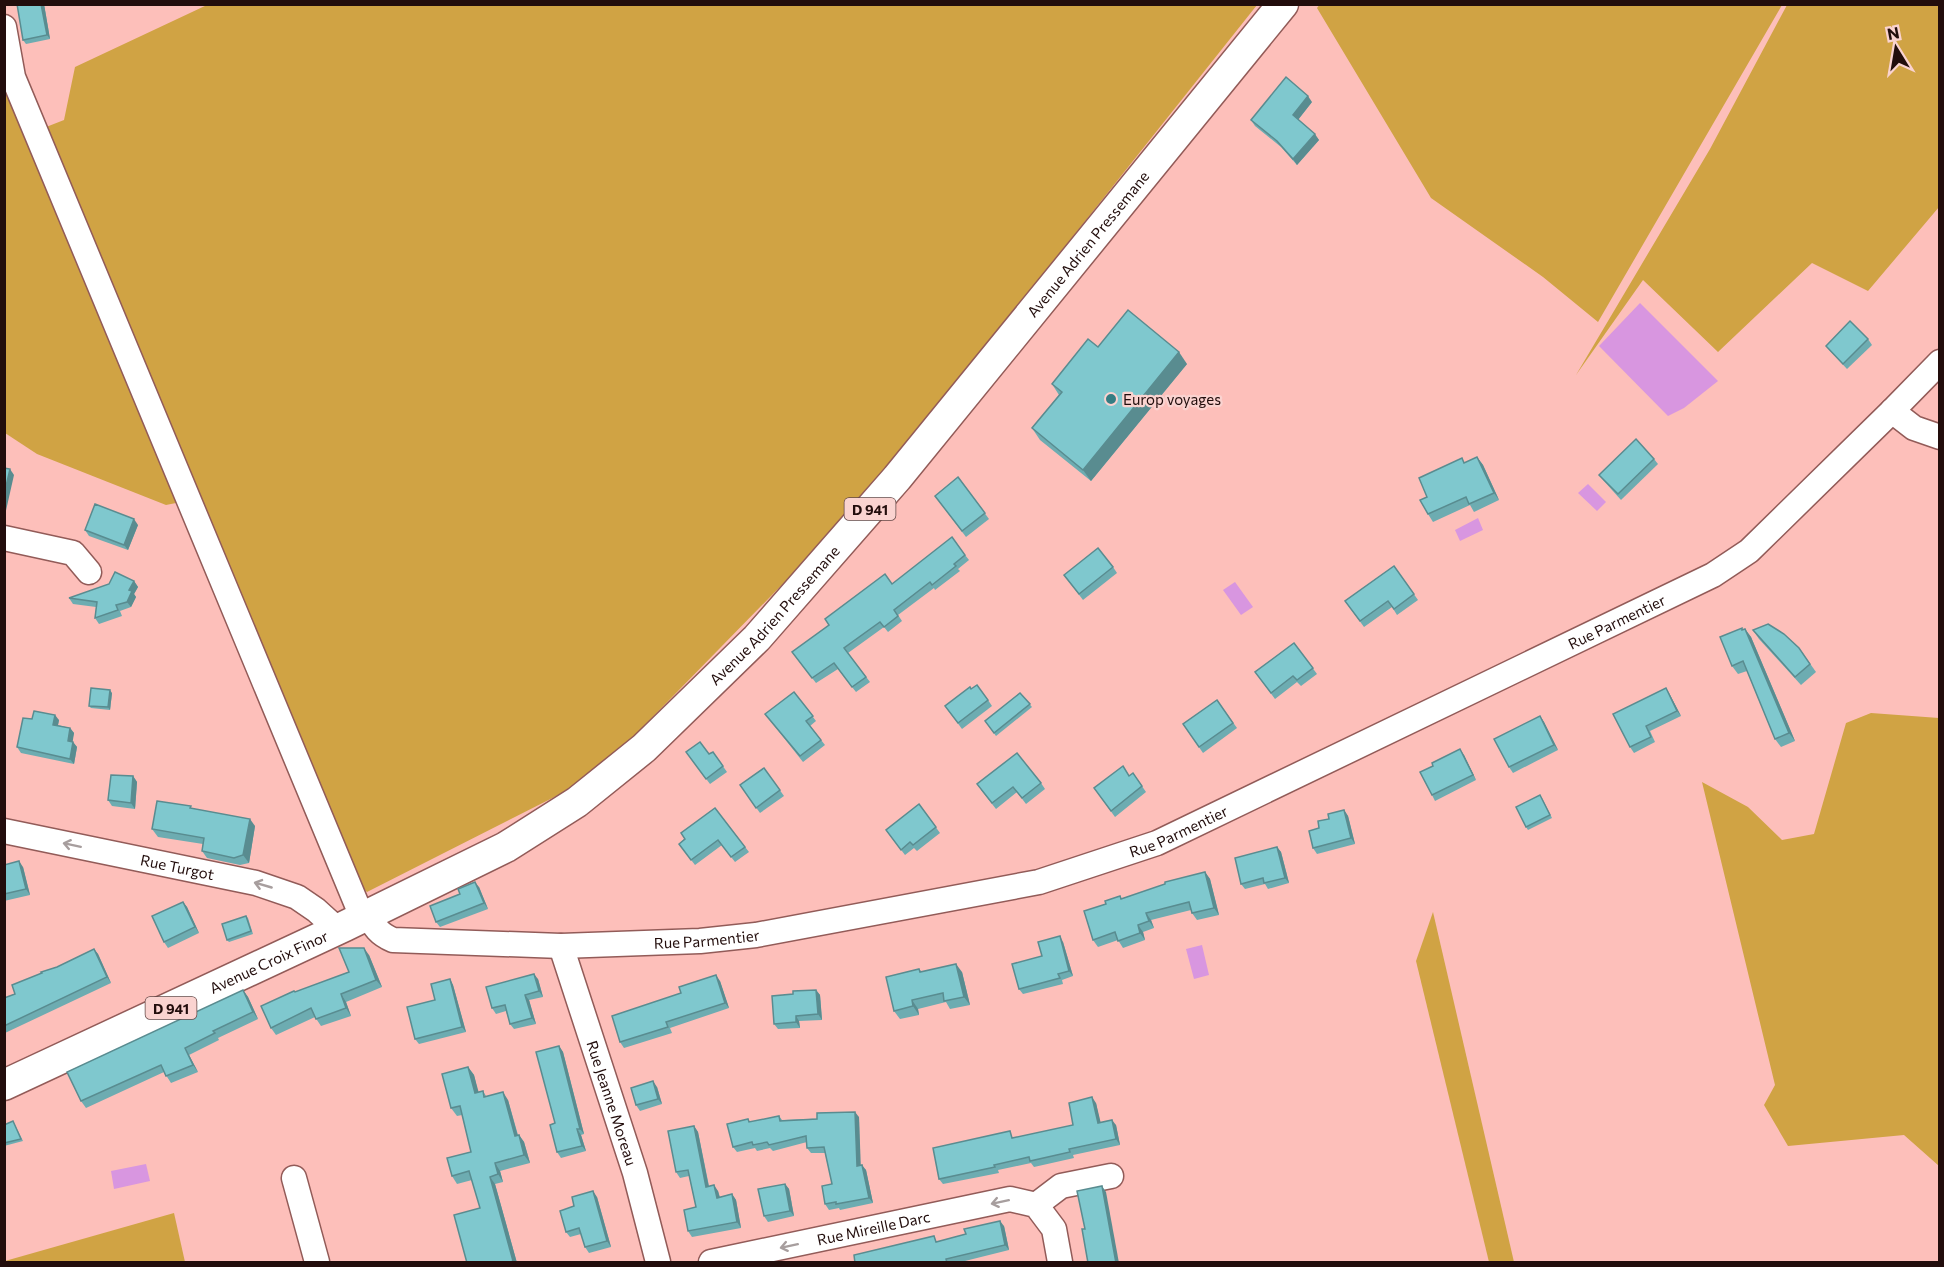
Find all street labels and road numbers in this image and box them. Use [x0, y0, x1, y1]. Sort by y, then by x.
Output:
street label: Avenue Adrien Pressemane [1023, 167, 1153, 320]
road number: D 941 [844, 498, 896, 520]
street label: Avenue Adrien Pressemane [706, 542, 843, 688]
street label: Rue Parmentier [1565, 590, 1668, 653]
street label: Rue Parmentier [1127, 801, 1230, 861]
street label: Rue Turgot [139, 850, 216, 883]
street label: Avenue Croix Finor [207, 926, 331, 997]
street label: Rue Parmentier [653, 926, 761, 952]
road number: D 941 [146, 997, 196, 1019]
street label: Rue Jeanne Moreau [583, 1038, 641, 1168]
street label: Rue Mireille Darc [815, 1207, 932, 1248]

